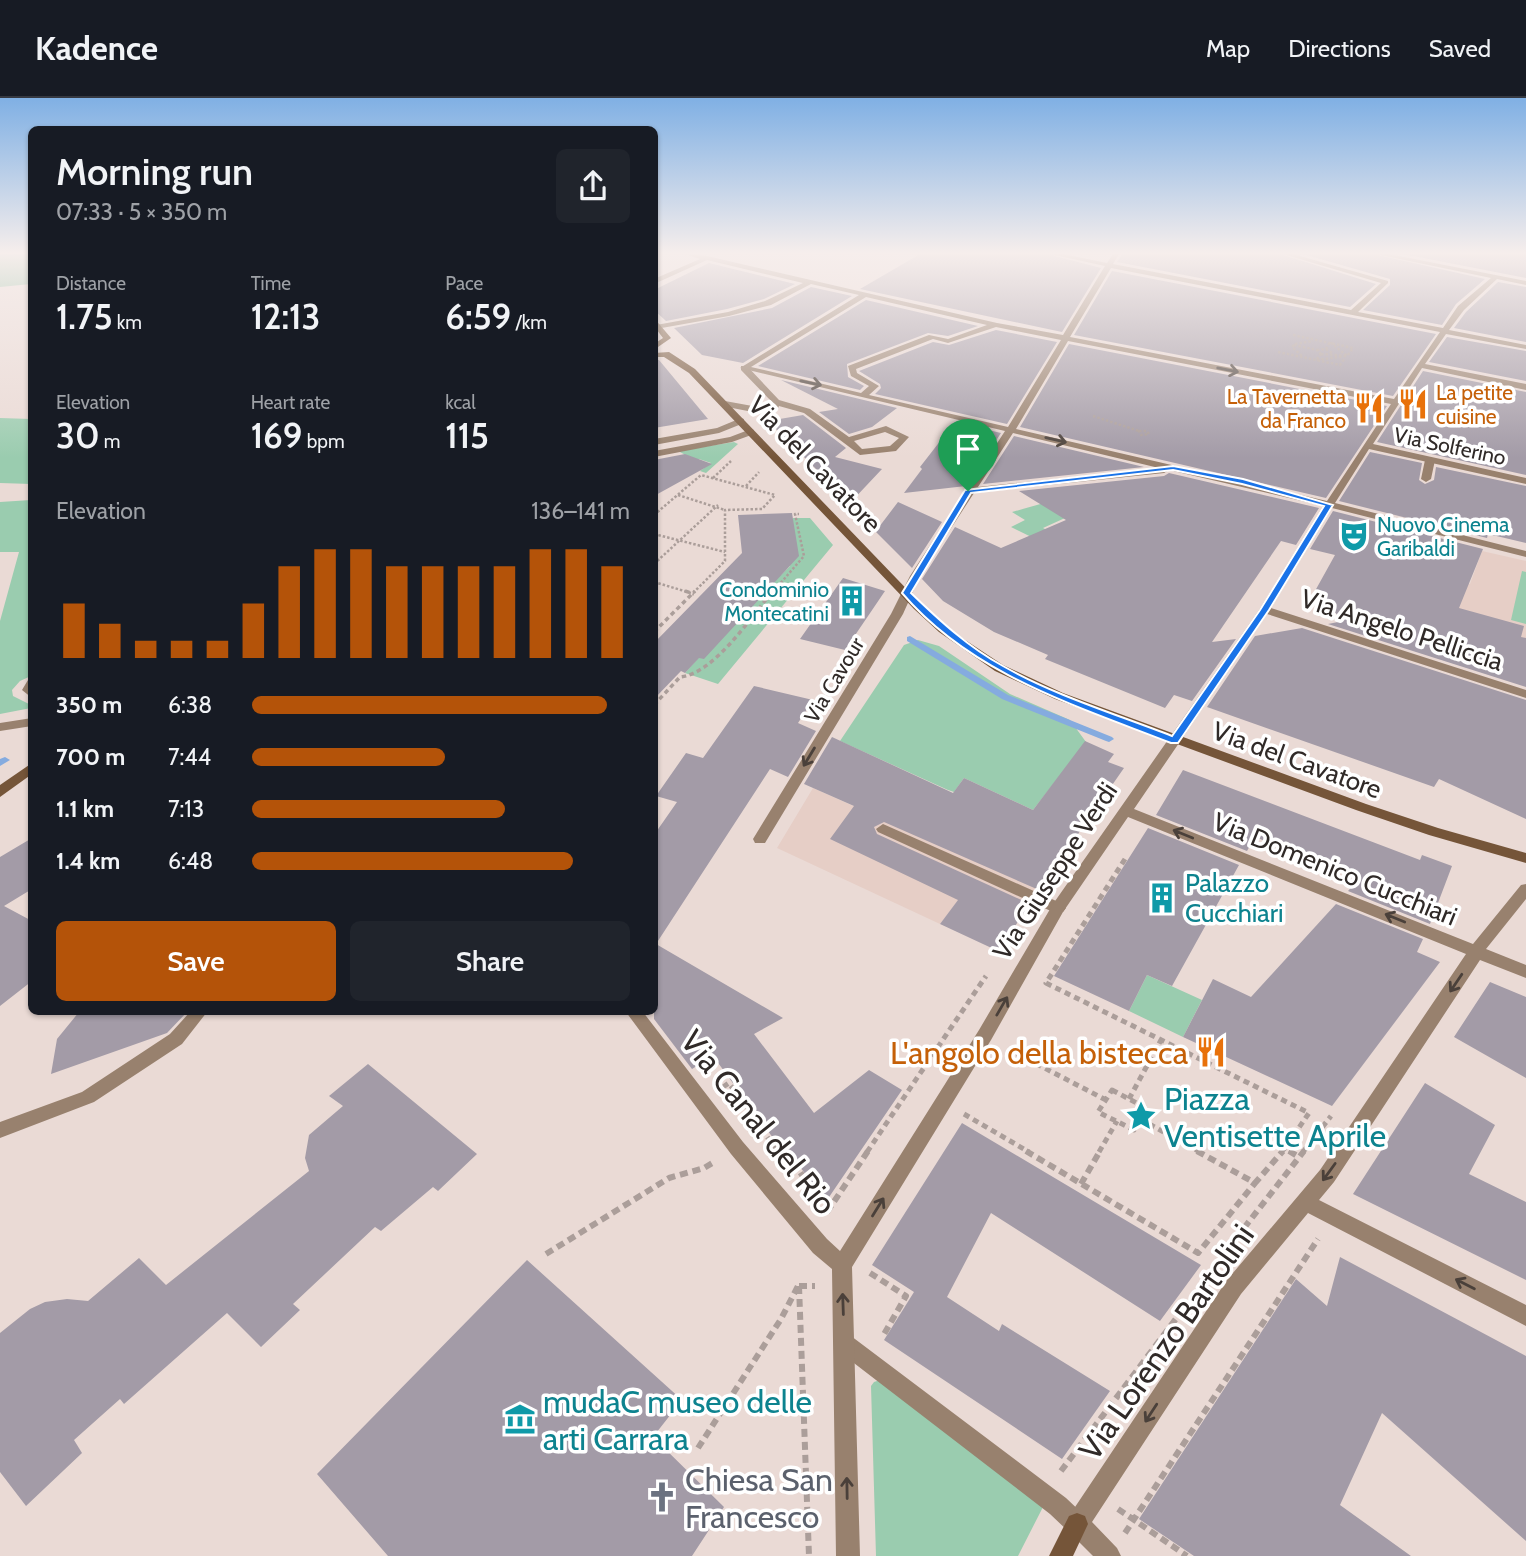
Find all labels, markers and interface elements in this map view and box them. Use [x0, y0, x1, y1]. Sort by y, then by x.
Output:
text: Kadence [35, 28, 158, 68]
text: Map [1206, 34, 1250, 63]
text: Directions [1288, 34, 1391, 63]
text: Saved [1429, 34, 1491, 63]
text: Morning run [56, 148, 253, 195]
button: share [556, 149, 630, 223]
text: 07:33 · 5 × 350 m [56, 198, 227, 226]
text: Distance [56, 272, 126, 295]
text: Time [251, 272, 291, 295]
text: Pace [445, 272, 483, 295]
text: 1.75 [56, 295, 113, 338]
text: 12:13 [251, 295, 320, 338]
text: 6:59 [445, 295, 511, 338]
text: km [113, 311, 142, 334]
text: /km [511, 311, 547, 334]
one-way arrow [1216, 363, 1239, 377]
one-way arrow [799, 376, 822, 390]
place label: La petite cuisine [1436, 380, 1513, 429]
place label: La Tavernetta da Franco [1227, 384, 1346, 433]
restaurant icon: La petite cuisine [1396, 387, 1430, 421]
street label: Via del Cavatore [742, 389, 888, 539]
text: Elevation [56, 391, 130, 414]
text: Heart rate [251, 391, 330, 414]
text: kcal [445, 391, 476, 414]
restaurant icon: La Tavernetta da Franco [1352, 391, 1386, 425]
text: 30 [56, 414, 100, 457]
text: 169 [251, 414, 303, 457]
text: 115 [445, 414, 489, 457]
pin [938, 419, 998, 491]
street label: Via Solferino [1392, 422, 1508, 470]
text: m [100, 430, 120, 453]
text: bpm [303, 430, 345, 453]
icon: arrive [949, 430, 987, 468]
one-way arrow [1044, 434, 1067, 447]
text: Elevation [56, 497, 146, 525]
text: 136–141 m [531, 497, 630, 525]
place label: Nuovo Cinema Garibaldi [1377, 512, 1509, 561]
theatre icon: Nuovo Cinema Garibaldi [1337, 519, 1371, 553]
place label: Condominio Montecatini [719, 577, 829, 626]
street label: Via Angelo Pelliccia [1297, 582, 1508, 678]
building icon: Condominio Montecatini [835, 584, 869, 618]
street label: Via Cavour [799, 633, 869, 727]
text: 350 m [56, 691, 122, 719]
text: 6:38 [168, 691, 212, 719]
street label: Via del Cavatore [1208, 715, 1386, 805]
text: 700 m [56, 743, 125, 771]
text: 7:44 [168, 743, 211, 771]
one-way arrow [802, 747, 816, 767]
street label: Via Giuseppe Verdi [986, 776, 1124, 966]
text: 1.1 km [56, 795, 114, 823]
text: 7:13 [168, 795, 204, 823]
street label: Via Domenico Cucchiari [1208, 805, 1462, 933]
one-way arrow [1173, 827, 1195, 840]
text: 1.4 km [56, 847, 120, 875]
text: 6:48 [168, 847, 213, 875]
place label: Palazzo Cucchiari [1185, 867, 1284, 929]
building icon: Palazzo Cucchiari [1145, 881, 1179, 915]
one-way arrow [1384, 911, 1406, 924]
button: Save [56, 921, 336, 1001]
button: Share [350, 921, 630, 1001]
one-way arrow [1449, 973, 1463, 992]
one-way arrow [995, 997, 1009, 1017]
street label: Via Canal del Rio [673, 1022, 845, 1222]
place label: L'angolo della bistecca [890, 1033, 1189, 1072]
restaurant icon: L'angolo della bistecca [1194, 1035, 1228, 1069]
place label: Piazza Ventisette Aprile [1164, 1079, 1386, 1155]
place icon: Piazza Ventisette Aprile [1124, 1099, 1158, 1133]
one-way arrow [1322, 1162, 1336, 1181]
one-way arrow [872, 1198, 886, 1218]
street label: Via Lorenzo Bartolini [1070, 1217, 1262, 1467]
one-way arrow [1456, 1277, 1476, 1291]
one-way arrow [836, 1293, 849, 1316]
place label: mudaC museo delle arti Carrara [543, 1382, 812, 1458]
museum icon: mudaC museo delle arti Carrara [503, 1402, 537, 1436]
one-way arrow [1143, 1403, 1157, 1423]
place label: Chiesa San Francesco [685, 1460, 833, 1536]
one-way arrow [840, 1477, 854, 1500]
church icon: Chiesa San Francesco [645, 1480, 679, 1514]

